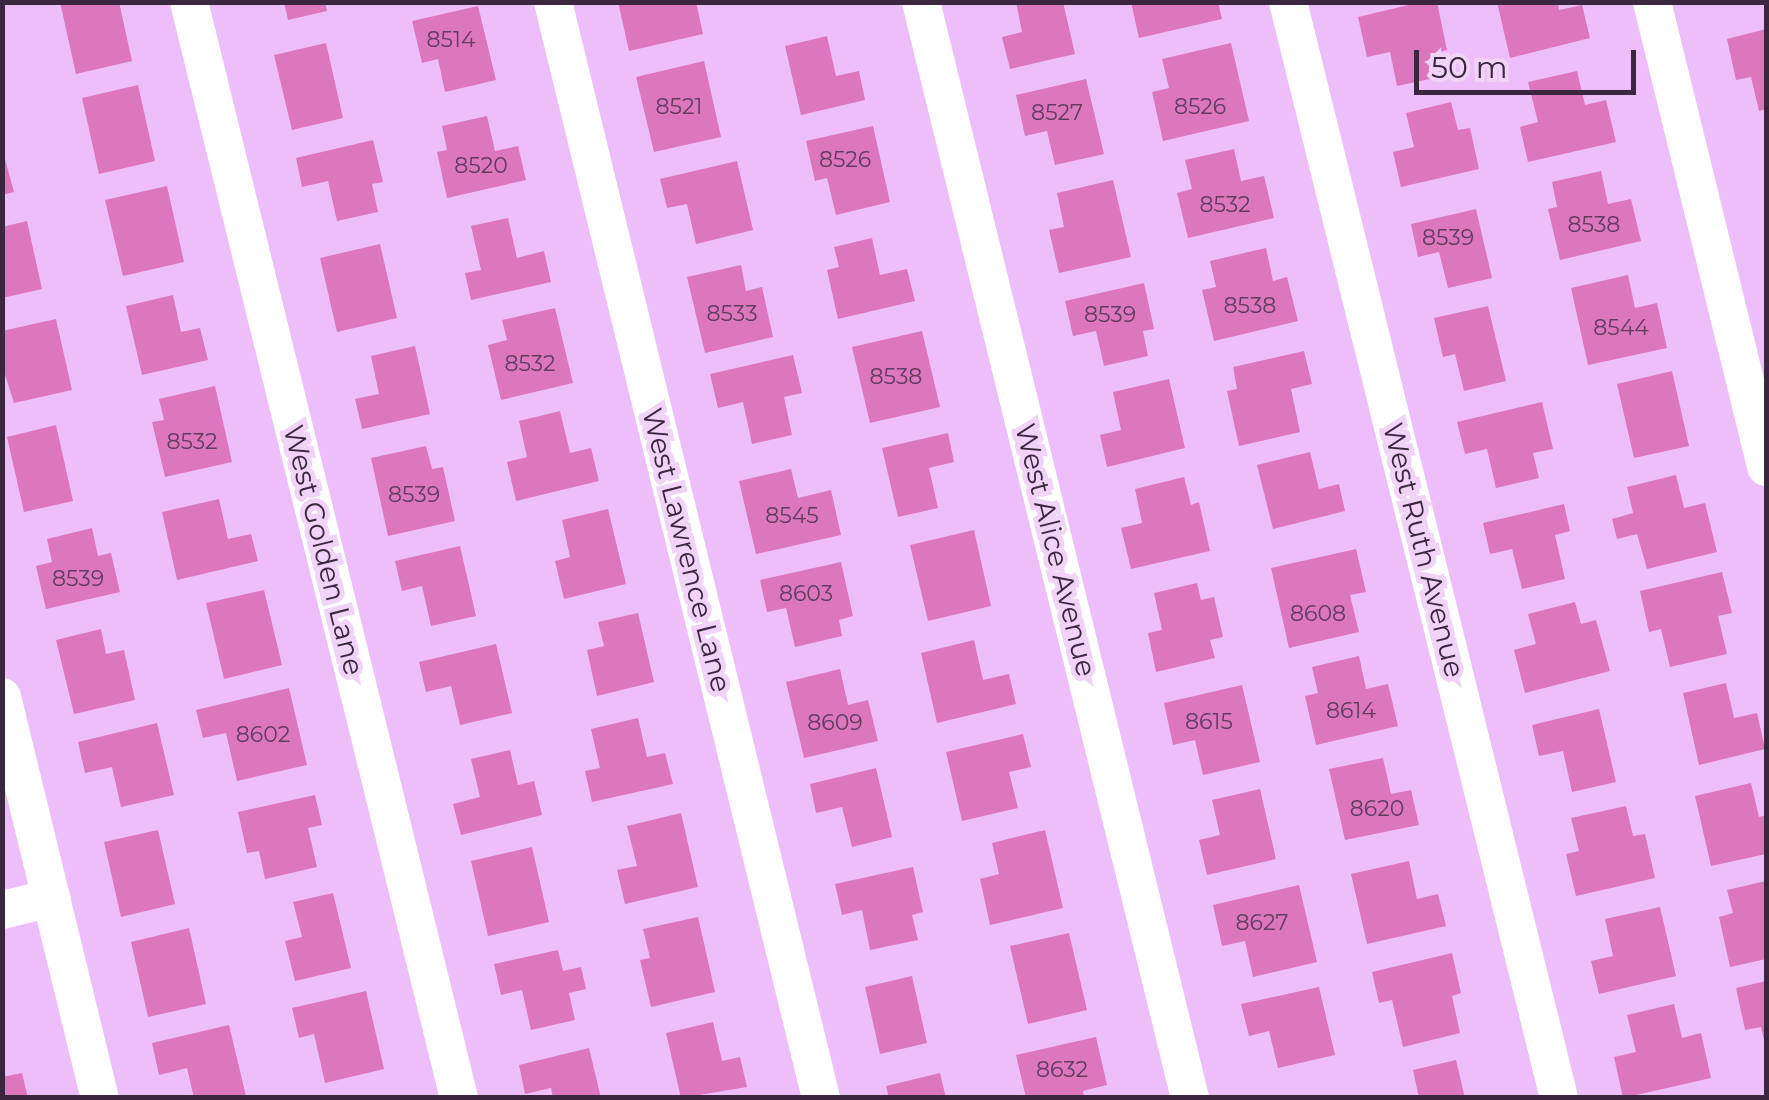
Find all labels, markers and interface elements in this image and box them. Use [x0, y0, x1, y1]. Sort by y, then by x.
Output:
house number: 8514 [427, 27, 475, 53]
scale bar [1419, 30, 1642, 92]
text: 50 m [1431, 49, 1508, 86]
house number: 8521 [656, 94, 702, 120]
house number: 8526 [1174, 94, 1226, 120]
house number: 8527 [1031, 100, 1083, 126]
house number: 8526 [819, 147, 871, 173]
house number: 8520 [454, 153, 508, 179]
house number: 8532 [1199, 192, 1251, 218]
house number: 8538 [1568, 212, 1620, 238]
house number: 8539 [1422, 225, 1474, 251]
house number: 8538 [1224, 293, 1276, 319]
house number: 8533 [706, 301, 758, 327]
house number: 8539 [1084, 302, 1136, 328]
house number: 8544 [1593, 315, 1649, 341]
house number: 8532 [504, 351, 556, 377]
house number: 8538 [870, 364, 922, 390]
street label: West Lawrence Lane [635, 405, 739, 695]
street label: West Ruth Avenue [1376, 419, 1472, 681]
street label: West Alice Avenue [1008, 420, 1104, 680]
street label: West Golden Lane [277, 421, 371, 679]
house number: 8532 [166, 429, 218, 455]
house number: 8539 [388, 482, 440, 508]
house number: 8545 [765, 503, 819, 529]
house number: 8539 [52, 566, 104, 592]
house number: 8603 [779, 581, 833, 607]
house number: 8608 [1290, 601, 1346, 627]
house number: 8614 [1326, 698, 1376, 724]
house number: 8615 [1185, 709, 1233, 735]
house number: 8609 [807, 710, 863, 736]
house number: 8602 [236, 722, 290, 748]
house number: 8620 [1350, 796, 1404, 822]
house number: 8627 [1236, 910, 1288, 936]
house number: 8632 [1036, 1057, 1088, 1083]

